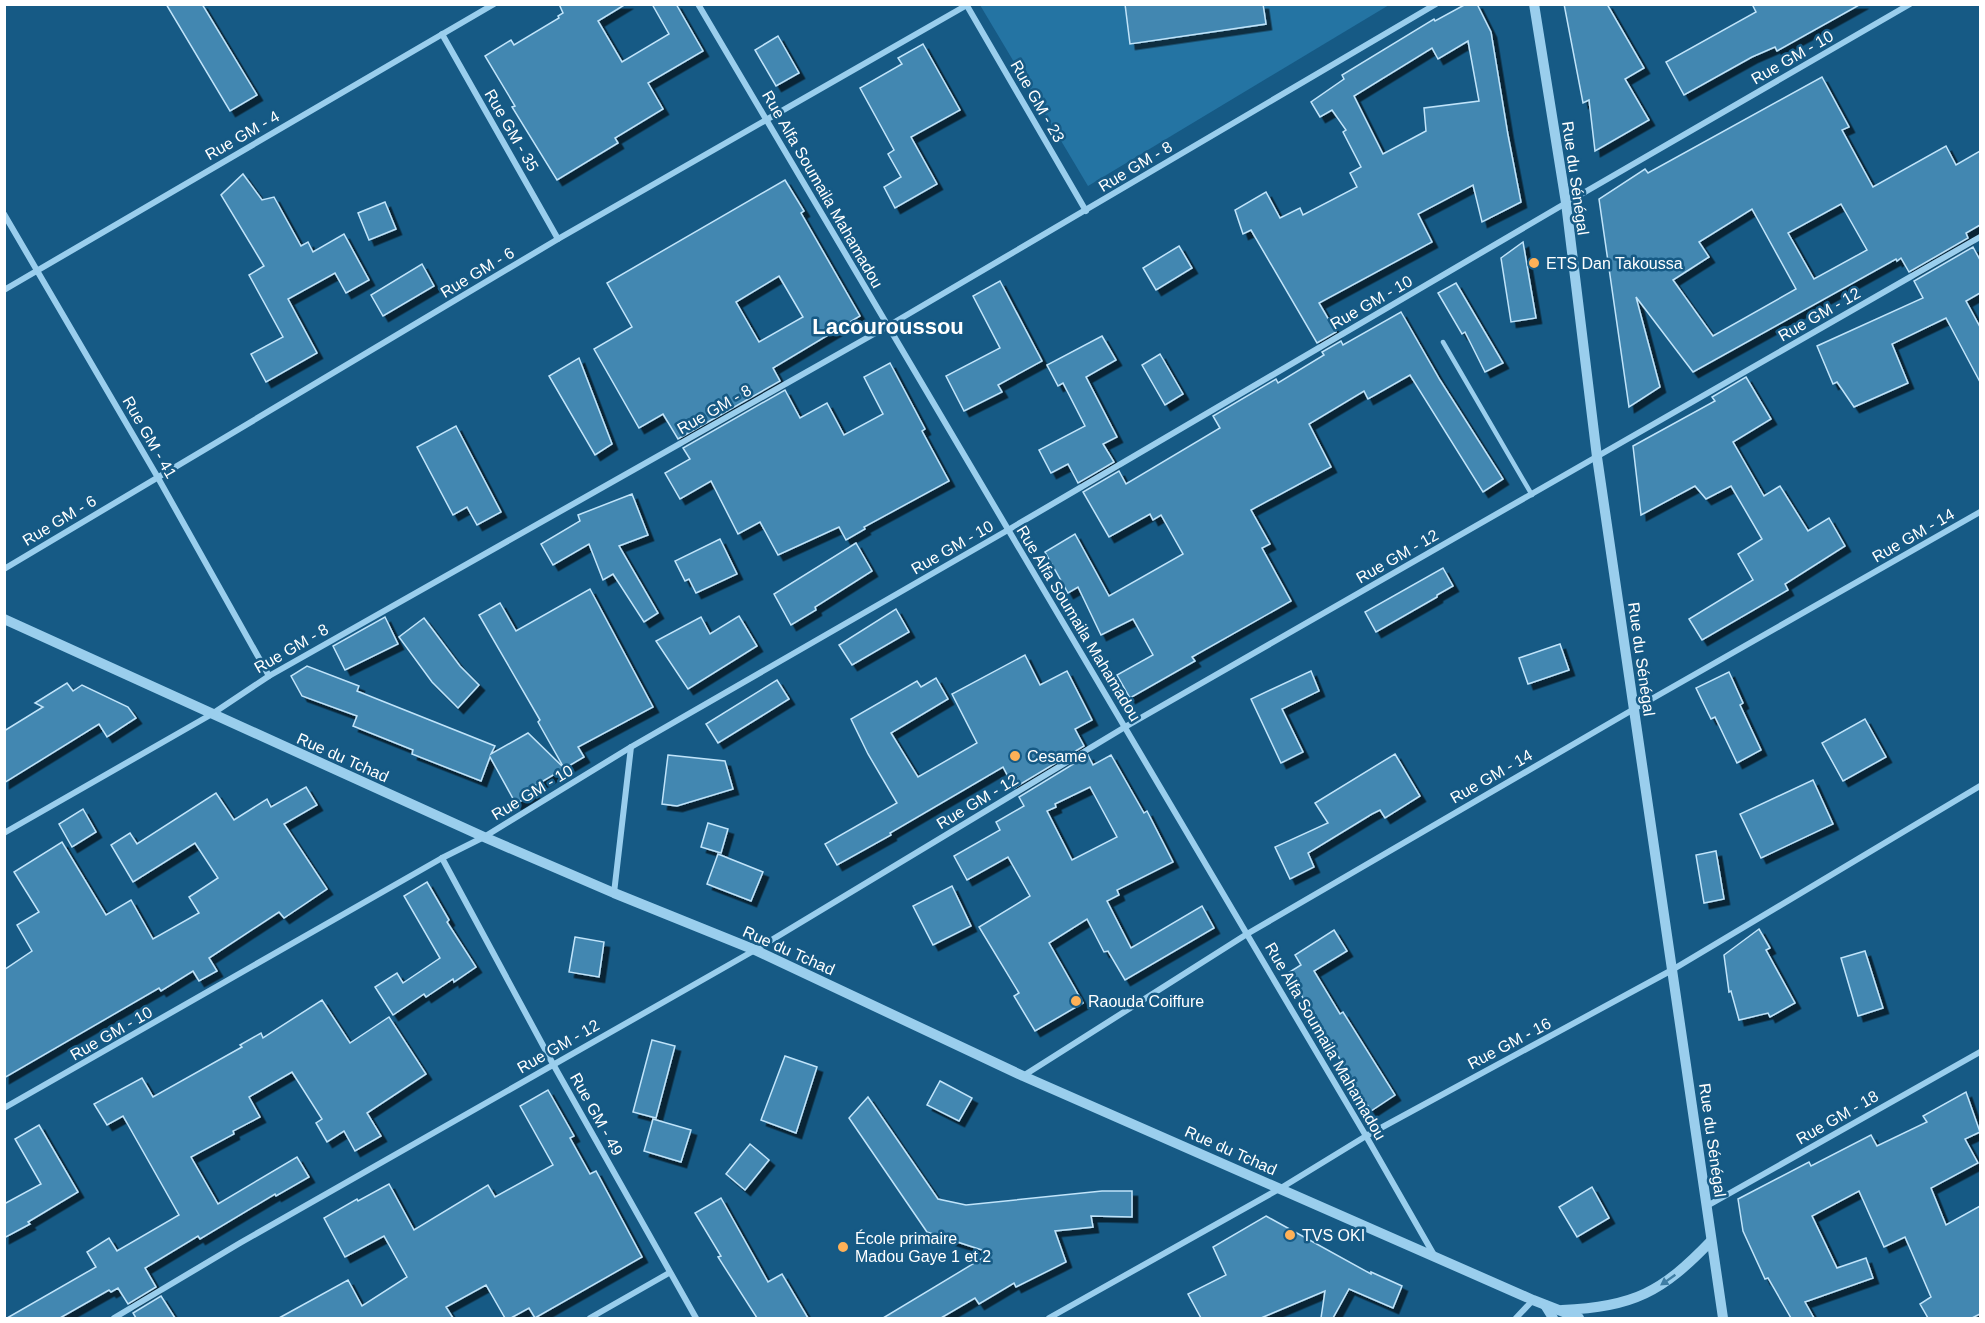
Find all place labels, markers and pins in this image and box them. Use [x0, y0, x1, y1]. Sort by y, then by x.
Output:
place label: ETS Dan Takoussa [1546, 255, 1683, 272]
marker: ETS Dan Takoussa [1527, 256, 1541, 270]
place label: Cesame [1027, 748, 1087, 765]
marker: Cesame [1008, 749, 1022, 763]
place label: Raouda Coiffure [1088, 993, 1204, 1010]
marker: Raouda Coiffure [1069, 994, 1083, 1008]
place label: TVS OKI [1302, 1227, 1365, 1244]
marker: TVS OKI [1283, 1228, 1297, 1242]
place label: École primaire Madou Gaye 1 et 2 [855, 1229, 991, 1265]
marker: École primaire Madou Gaye 1 et 2 [836, 1240, 850, 1254]

